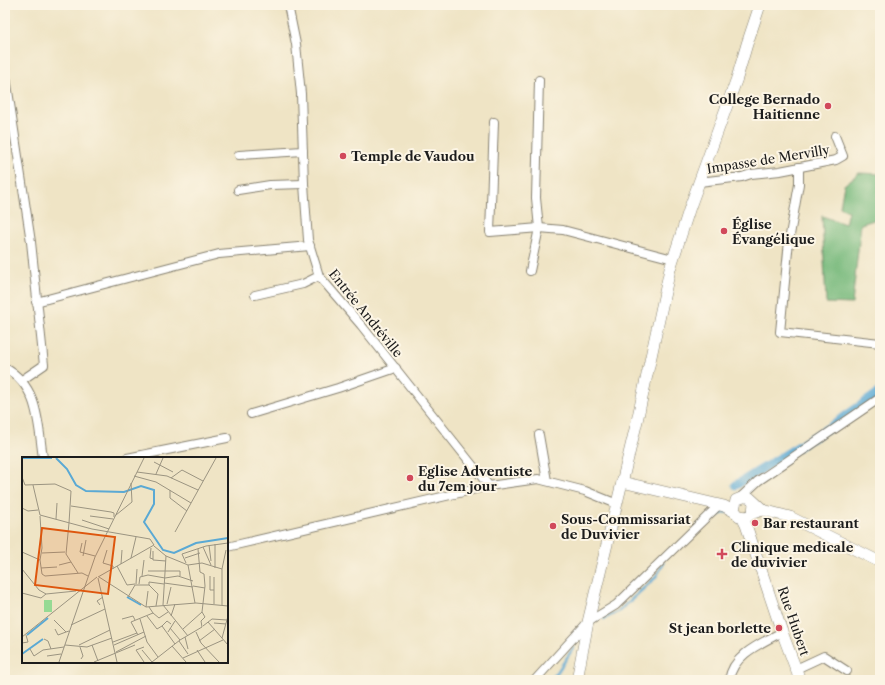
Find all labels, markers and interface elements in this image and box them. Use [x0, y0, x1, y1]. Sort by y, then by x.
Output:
place label: College Bernado Haitienne [709, 91, 820, 122]
marker: College Bernado Haitienne [823, 101, 833, 111]
street label: Impasse de Mervilly [705, 141, 831, 177]
place label: Temple de Vaudou [351, 148, 475, 164]
marker: Temple de Vaudou [338, 151, 348, 161]
place label: Église Évangélique [732, 216, 815, 247]
marker: Église Évangélique [719, 226, 729, 236]
street label: Entrée Andréville [326, 266, 406, 360]
inset map [22, 457, 228, 663]
place label: Eglise Adventiste du 7em jour [418, 463, 532, 494]
marker: Eglise Adventiste du 7em jour [405, 473, 415, 483]
place label: Sous-Commissariat de Duvivier [561, 511, 691, 542]
place label: Bar restaurant [763, 515, 860, 531]
marker: Bar restaurant [750, 518, 760, 528]
marker: Sous-Commissariat de Duvivier [548, 521, 558, 531]
place label: Clinique medicale de duvivier [731, 539, 854, 570]
marker: Clinique medicale de duvivier [716, 548, 728, 560]
street label: Rue Hubert [775, 584, 813, 658]
place label: St jean borlette [669, 620, 771, 636]
marker: St jean borlette [774, 623, 784, 633]

